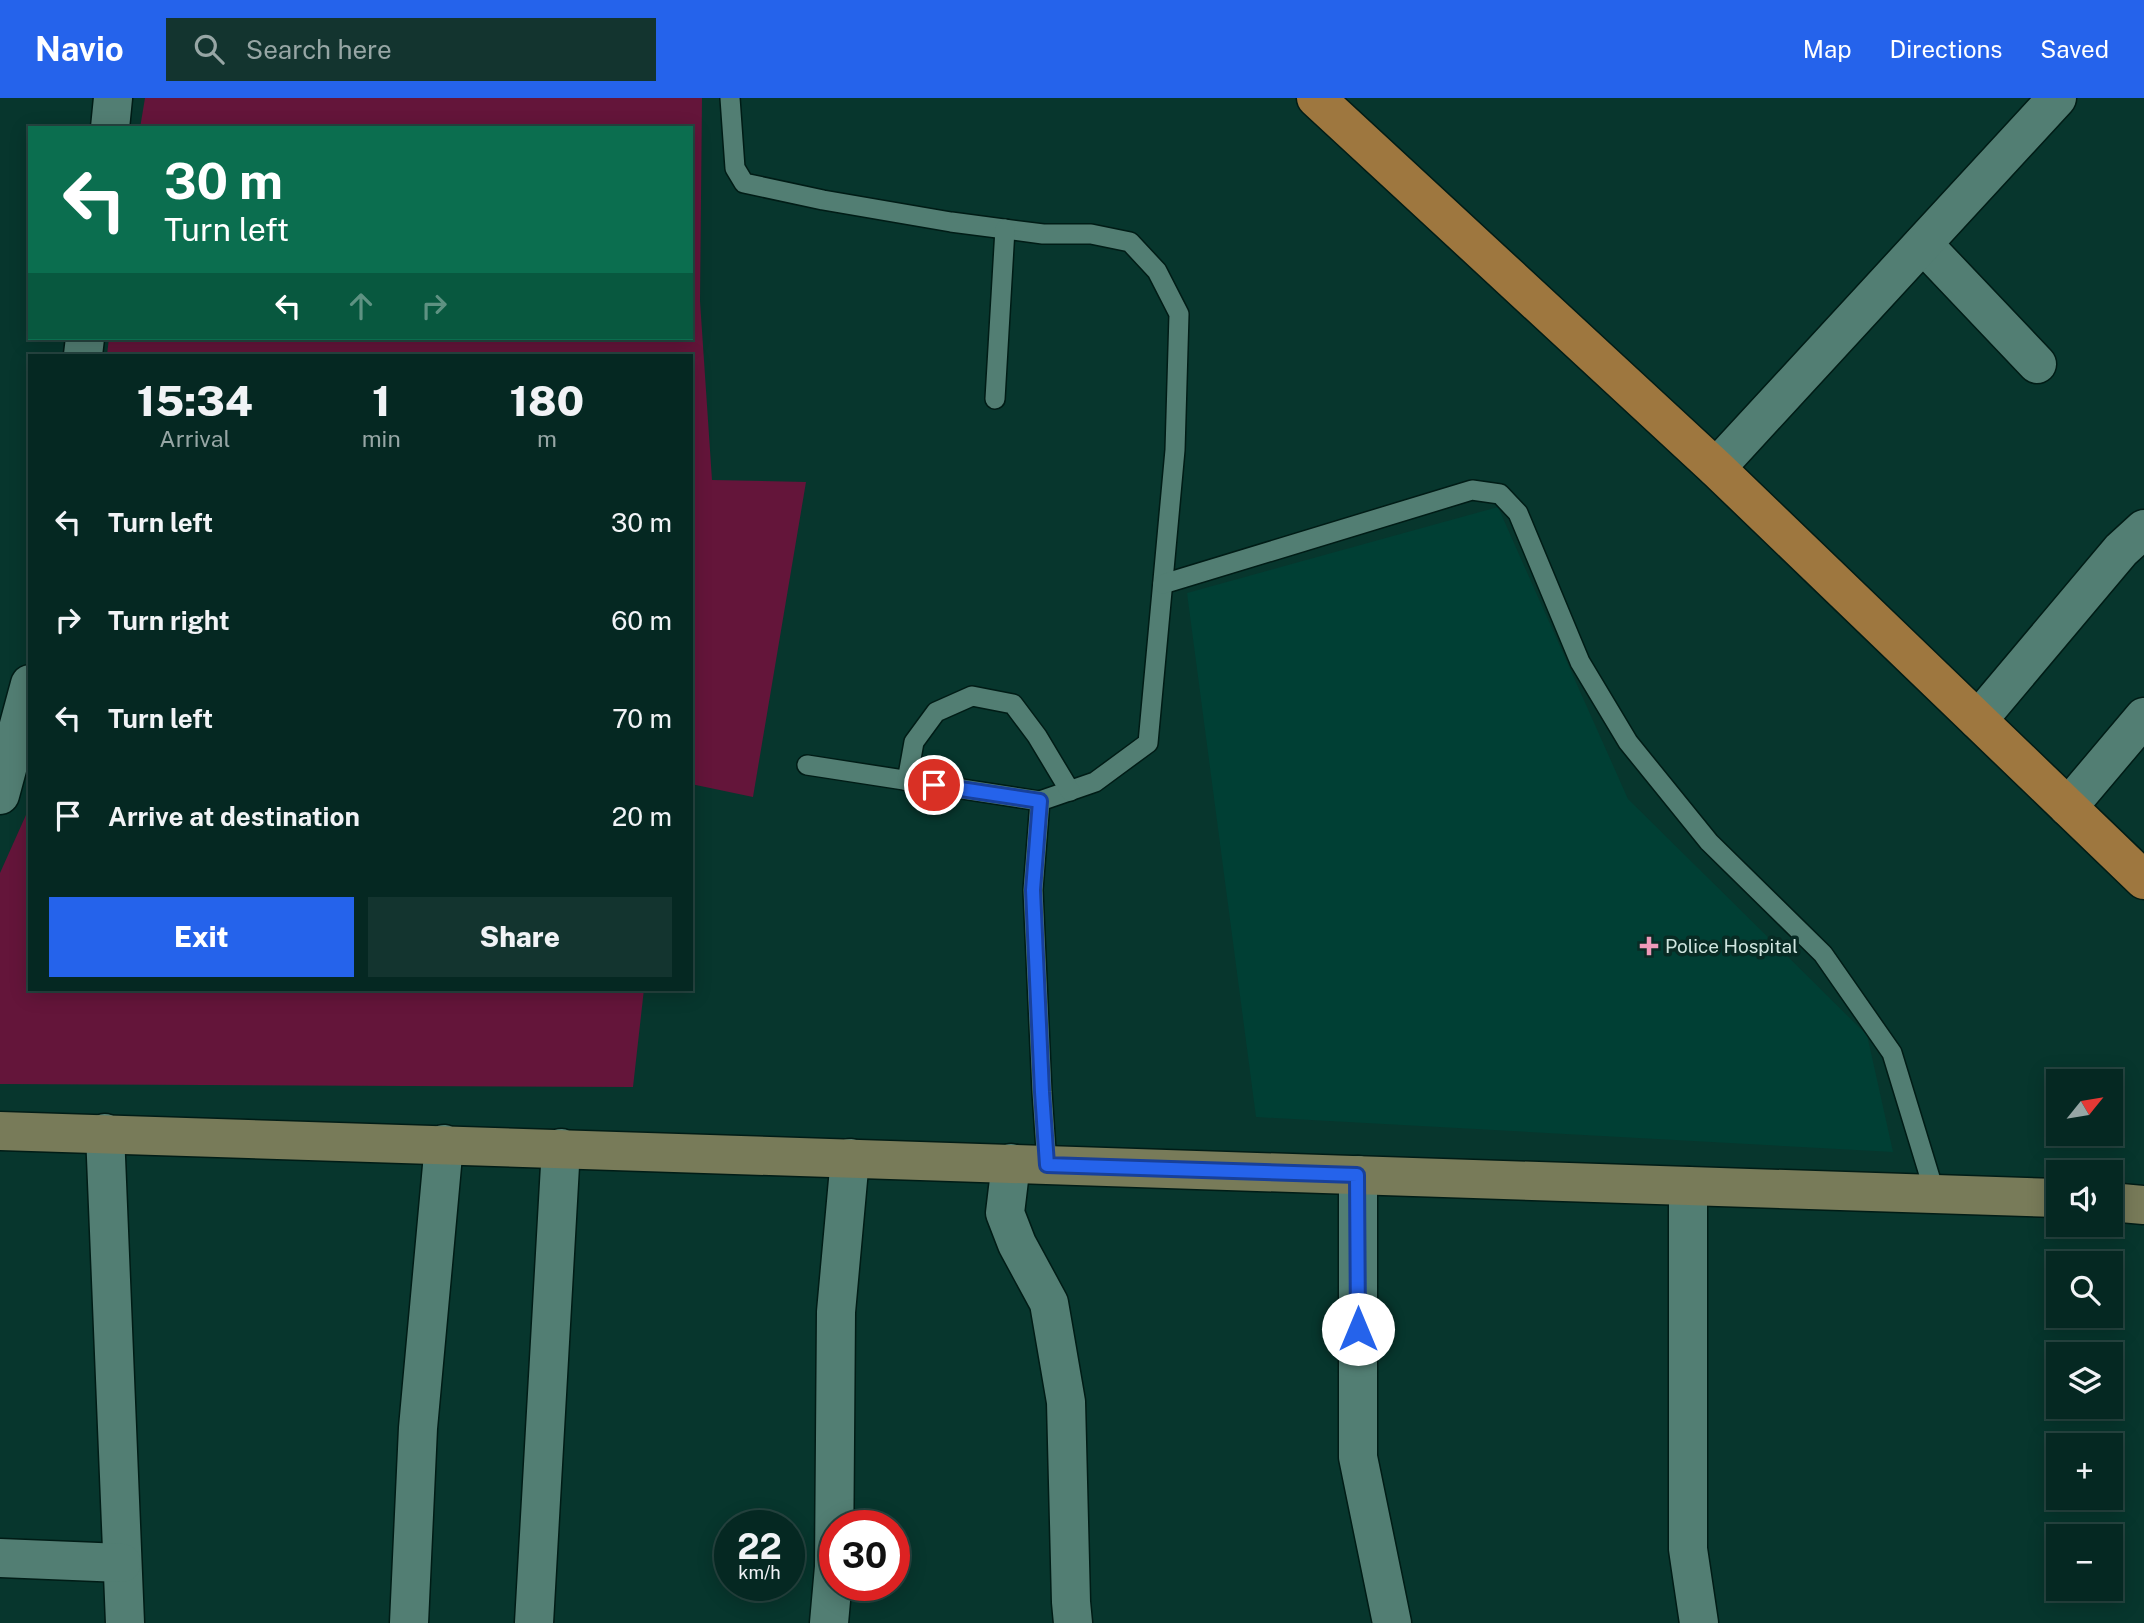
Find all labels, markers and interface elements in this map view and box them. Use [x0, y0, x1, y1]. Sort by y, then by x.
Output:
search box [166, 18, 656, 81]
text: Navio [35, 30, 124, 68]
icon: search [190, 30, 228, 68]
text: Search here [246, 34, 392, 65]
text: Map [1803, 35, 1852, 63]
text: Directions [1890, 35, 2002, 63]
text: Saved [2040, 35, 2109, 63]
text: 30 m [164, 152, 283, 210]
icon: left [49, 154, 140, 245]
text: Turn left [164, 211, 289, 248]
icon: left [269, 287, 307, 325]
icon: ahead [342, 287, 380, 325]
icon: right [415, 287, 453, 325]
text: 15:34 [137, 376, 253, 425]
text: 1 [372, 376, 390, 425]
text: 180 [510, 376, 584, 425]
text: Arrival [159, 425, 230, 452]
text: min [362, 425, 401, 452]
text: m [537, 425, 557, 452]
icon: left [49, 503, 87, 541]
text: Turn left [108, 507, 213, 538]
text: 30 m [611, 507, 672, 538]
icon: right [49, 601, 87, 639]
text: Turn right [108, 605, 230, 636]
text: 60 m [611, 605, 672, 636]
icon: left [49, 699, 87, 737]
text: Turn left [108, 703, 213, 734]
text: 70 m [612, 703, 672, 734]
pin [904, 755, 964, 815]
icon: arrive [915, 766, 953, 804]
icon: arrive [49, 797, 87, 835]
text: Arrive at destination [108, 801, 360, 832]
text: 20 m [612, 801, 672, 832]
button: Exit [49, 897, 354, 977]
button: Share [368, 897, 672, 977]
place label: Police Hospital [1665, 935, 1798, 957]
marker: Police Hospital [1639, 936, 1659, 956]
north arrow [2046, 1069, 2123, 1146]
map controls [2046, 1069, 2123, 1601]
button: sound [2046, 1160, 2123, 1237]
button: search [2046, 1251, 2123, 1328]
position arrow [1321, 1292, 1395, 1366]
button: layers [2046, 1342, 2123, 1419]
button: + [2046, 1433, 2123, 1510]
speed limit sign: 30 [819, 1510, 910, 1601]
button: − [2046, 1524, 2123, 1601]
text: 22 [737, 1526, 782, 1567]
text: km/h [738, 1562, 781, 1583]

